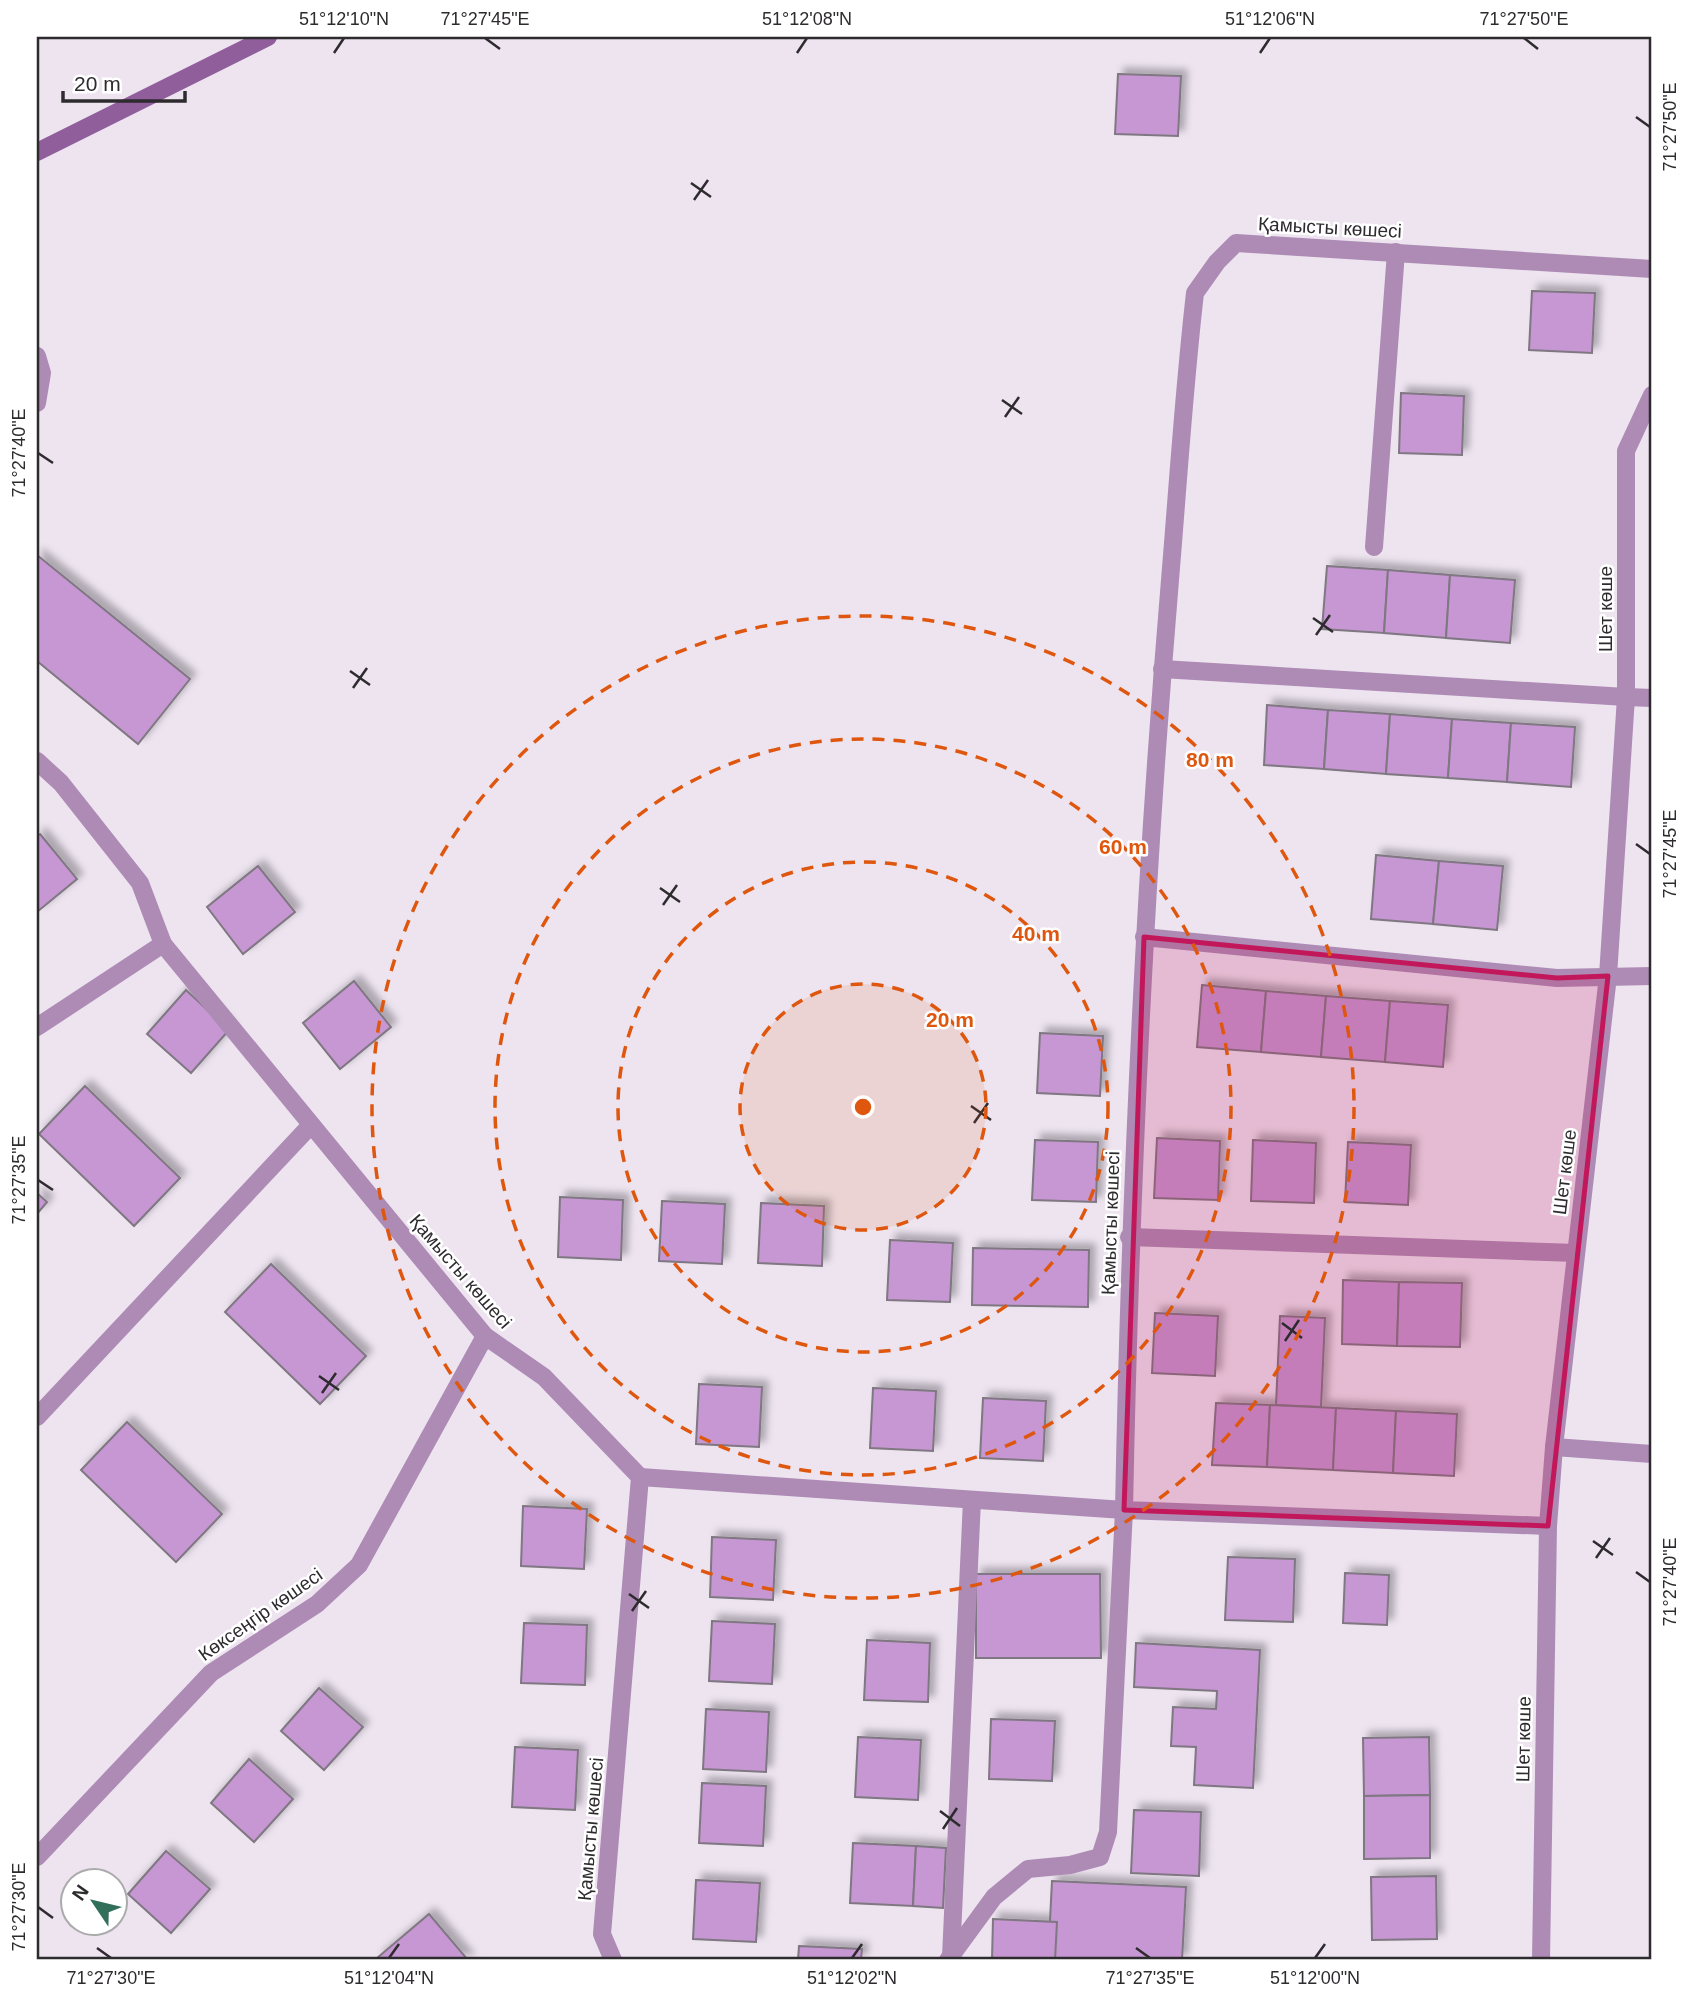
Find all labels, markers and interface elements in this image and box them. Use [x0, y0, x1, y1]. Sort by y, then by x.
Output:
text: 51°12'10"N [299, 9, 389, 29]
text: 71°27'45"E [440, 9, 530, 29]
text: 51°12'08"N [762, 9, 852, 29]
text: 51°12'06"N [1225, 9, 1315, 29]
text: 71°27'50"E [1479, 9, 1569, 29]
scale bar [63, 60, 186, 104]
text: 20 m [74, 72, 121, 95]
text: 71°27'50"E [1660, 82, 1680, 172]
street label: Қамысты көшесі [1258, 213, 1402, 242]
text: 71°27'40"E [9, 408, 29, 498]
street label: Шет көше [1595, 566, 1616, 652]
text: 80 m [1186, 748, 1234, 771]
text: 71°27'45"E [1660, 809, 1680, 899]
text: 60 m [1099, 835, 1147, 858]
text: 40 m [1012, 922, 1060, 945]
text: 20 m [926, 1008, 974, 1031]
centre of rings [851, 1095, 875, 1119]
street label: Шет көше [1549, 1128, 1580, 1216]
text: 71°27'35"E [9, 1135, 29, 1225]
street label: Қамысты көшесі [1097, 1151, 1124, 1295]
street label: Қамысты көшесі [405, 1210, 516, 1333]
text: 71°27'40"E [1660, 1537, 1680, 1627]
street label: Көксеңгір көшесі [194, 1564, 326, 1665]
street label: Шет көше [1512, 1696, 1535, 1782]
street label: Қамысты көшесі [574, 1756, 607, 1902]
text: 71°27'30"E [9, 1862, 29, 1952]
north arrow [60, 1868, 130, 1938]
text: N [68, 1881, 93, 1904]
text: 71°27'30"E [66, 1968, 156, 1988]
text: 51°12'04"N [344, 1968, 434, 1988]
text: 51°12'02"N [807, 1968, 897, 1988]
text: 71°27'35"E [1105, 1968, 1195, 1988]
text: 51°12'00"N [1270, 1968, 1360, 1988]

